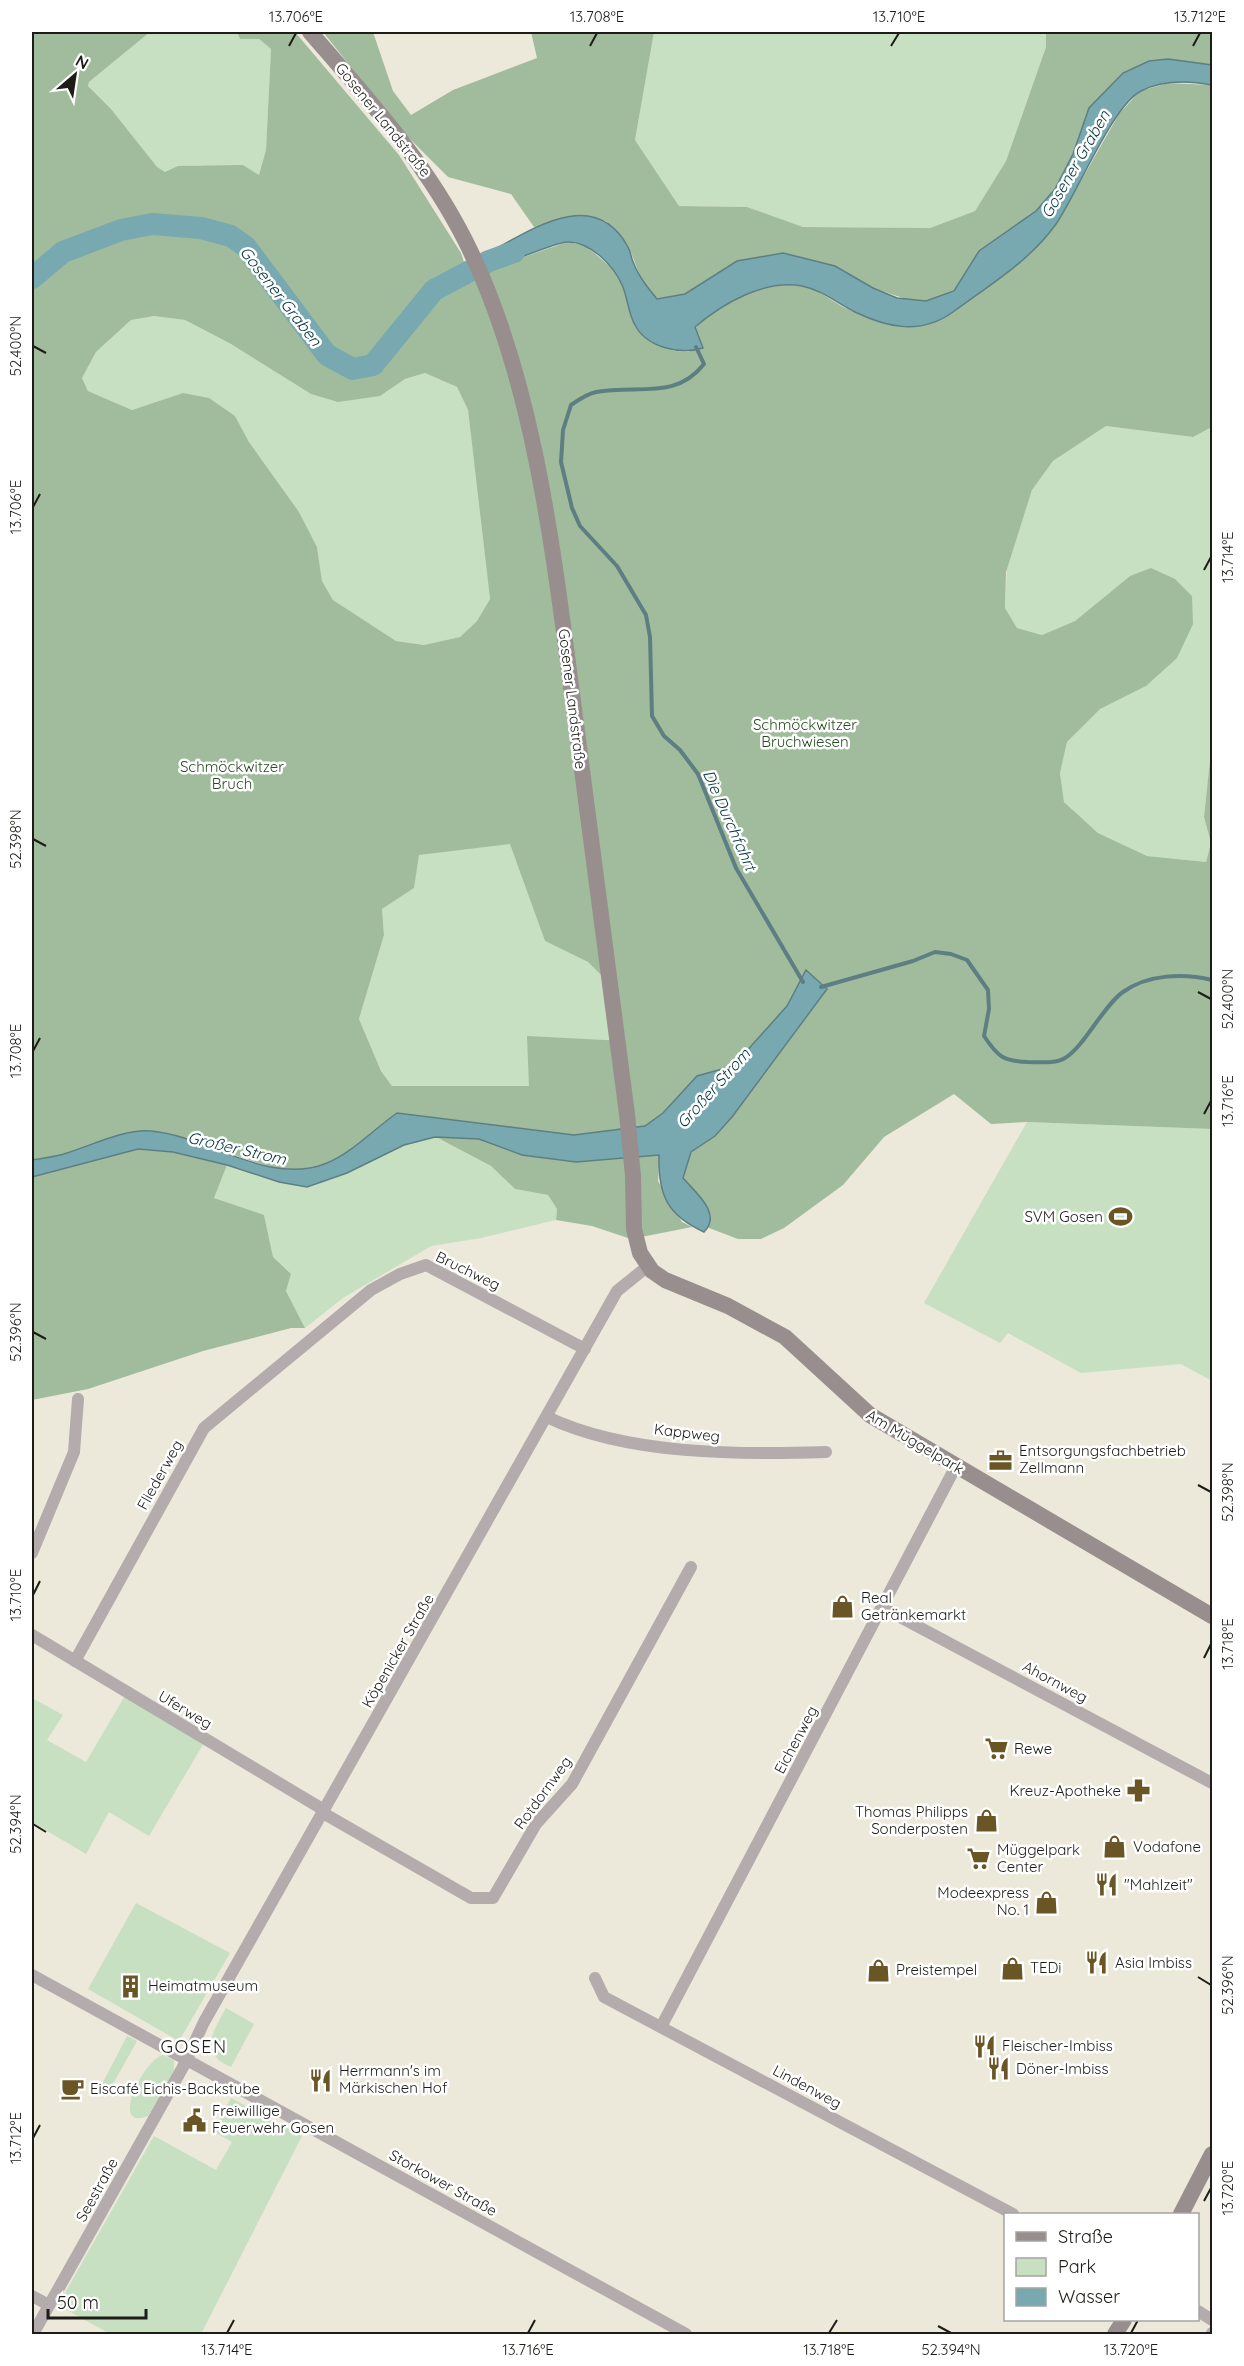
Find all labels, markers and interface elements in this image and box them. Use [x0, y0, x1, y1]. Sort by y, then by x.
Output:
text: 13.706°E [269, 7, 323, 26]
text: 13.708°E [570, 7, 624, 26]
text: 13.710°E [873, 7, 925, 26]
text: 13.712°E [1174, 7, 1226, 26]
north arrow [45, 45, 105, 105]
text: N [72, 50, 92, 73]
street label: Gosener Landstraße [332, 59, 435, 181]
water label: Gosener Graben [1036, 106, 1114, 221]
water label: Gosener Graben [236, 242, 327, 350]
text: 52.400°N [6, 316, 25, 376]
text: 13.706°E [6, 480, 25, 534]
text: 13.714°E [1218, 531, 1237, 583]
street label: Gosener Landstraße [554, 628, 591, 770]
park label: Schmöckwitzer Bruchwiesen [753, 715, 857, 751]
park label: Schmöckwitzer Bruch [180, 757, 284, 793]
water label: Die Durchfahrt [699, 766, 762, 875]
text: 52.398°N [6, 809, 25, 869]
text: 52.400°N [1218, 969, 1237, 1029]
text: 13.708°E [6, 1024, 25, 1078]
water label: Großer Strom [672, 1044, 754, 1132]
text: 13.716°E [1218, 1075, 1237, 1127]
water label: Großer Strom [186, 1127, 289, 1169]
sports icon: SVM Gosen [1108, 1204, 1134, 1230]
place label: SVM Gosen [1024, 1207, 1103, 1226]
street label: Bruchweg [433, 1247, 504, 1294]
text: 52.396°N [6, 1302, 25, 1362]
street label: Am Müggelpark [863, 1405, 968, 1478]
street label: Kappweg [653, 1419, 721, 1446]
street label: Fliederweg [133, 1437, 186, 1513]
place label: Entsorgungsfachbetrieb Zellmann [1019, 1441, 1186, 1477]
office icon: Entsorgungsfachbetrieb Zellmann [988, 1447, 1014, 1473]
text: 52.398°N [1218, 1462, 1237, 1522]
text: 13.710°E [6, 1569, 25, 1621]
place label: Real Getränkemarkt [861, 1588, 966, 1624]
street label: Köpenicker Straße [357, 1590, 438, 1711]
shop icon: Real Getränkemarkt [830, 1594, 856, 1620]
text: 13.718°E [1218, 1618, 1237, 1670]
street label: Ahornweg [1020, 1657, 1091, 1707]
street label: Uferweg [155, 1686, 216, 1733]
street label: Eichenweg [770, 1703, 821, 1777]
supermarket icon: Rewe [983, 1736, 1009, 1762]
place label: Rewe [1014, 1739, 1052, 1758]
street label: Rotdornweg [510, 1752, 575, 1833]
pharmacy icon: Kreuz-Apotheke [1126, 1778, 1152, 1804]
place label: Kreuz-Apotheke [1009, 1781, 1121, 1800]
text: 52.394°N [6, 1794, 25, 1854]
place label: Thomas Philipps Sonderposten [855, 1802, 968, 1838]
shop icon: Thomas Philipps Sonderposten [973, 1808, 999, 1834]
shop icon: Vodafone [1102, 1834, 1128, 1860]
place label: Vodafone [1133, 1837, 1201, 1856]
place label: Müggelpark Center [997, 1840, 1080, 1876]
supermarket icon: Müggelpark Center [966, 1846, 992, 1872]
restaurant icon: "Mahlzeit" [1093, 1872, 1119, 1898]
place label: "Mahlzeit" [1124, 1875, 1193, 1894]
place label: Modeexpress No. 1 [937, 1883, 1029, 1919]
shop icon: Modeexpress No. 1 [1034, 1889, 1060, 1915]
restaurant icon: Asia Imbiss [1084, 1950, 1110, 1976]
place label: Asia Imbiss [1115, 1953, 1192, 1972]
shop icon: TEDi [999, 1955, 1025, 1981]
text: 52.396°N [1218, 1955, 1237, 2015]
shop icon: Preistempel [865, 1957, 891, 1983]
place label: TEDi [1030, 1958, 1062, 1977]
place label: Preistempel [896, 1960, 977, 1979]
building icon: Heimatmuseum [117, 1973, 143, 1999]
place label: Heimatmuseum [148, 1976, 258, 1995]
restaurant icon: Fleischer-Imbiss [971, 2033, 997, 2059]
district label: GOSEN [160, 2035, 228, 2058]
place label: Fleischer-Imbiss [1002, 2036, 1113, 2055]
restaurant icon: Döner-Imbiss [985, 2056, 1011, 2082]
place label: Döner-Imbiss [1016, 2059, 1108, 2078]
place label: Herrmann's im Märkischen Hof [339, 2061, 448, 2097]
street label: Lindenweg [770, 2061, 845, 2113]
restaurant icon: Herrmann's im Märkischen Hof [308, 2067, 334, 2093]
cafe icon: Eiscafé Eichis-Backstube [59, 2076, 85, 2102]
place label: Eiscafé Eichis-Backstube [90, 2079, 260, 2098]
place label: Freiwillige Feuerwehr Gosen [212, 2101, 334, 2137]
public building icon: Freiwillige Feuerwehr Gosen [181, 2107, 207, 2133]
text: 13.712°E [6, 2112, 25, 2164]
street label: Storkower Straße [386, 2145, 501, 2220]
street label: Seestraße [71, 2155, 122, 2225]
text: 13.720°E [1218, 2161, 1237, 2215]
legend [1004, 2213, 1199, 2321]
text: Straße [1058, 2225, 1113, 2248]
text: Park [1058, 2255, 1096, 2278]
scale bar [48, 2282, 146, 2320]
text: Wasser [1058, 2285, 1120, 2308]
text: 50 m [57, 2291, 99, 2314]
text: 13.714°E [201, 2340, 253, 2359]
text: 13.716°E [502, 2340, 554, 2359]
text: 13.718°E [803, 2340, 855, 2359]
text: 52.394°N [921, 2340, 981, 2359]
text: 13.720°E [1104, 2340, 1158, 2359]

